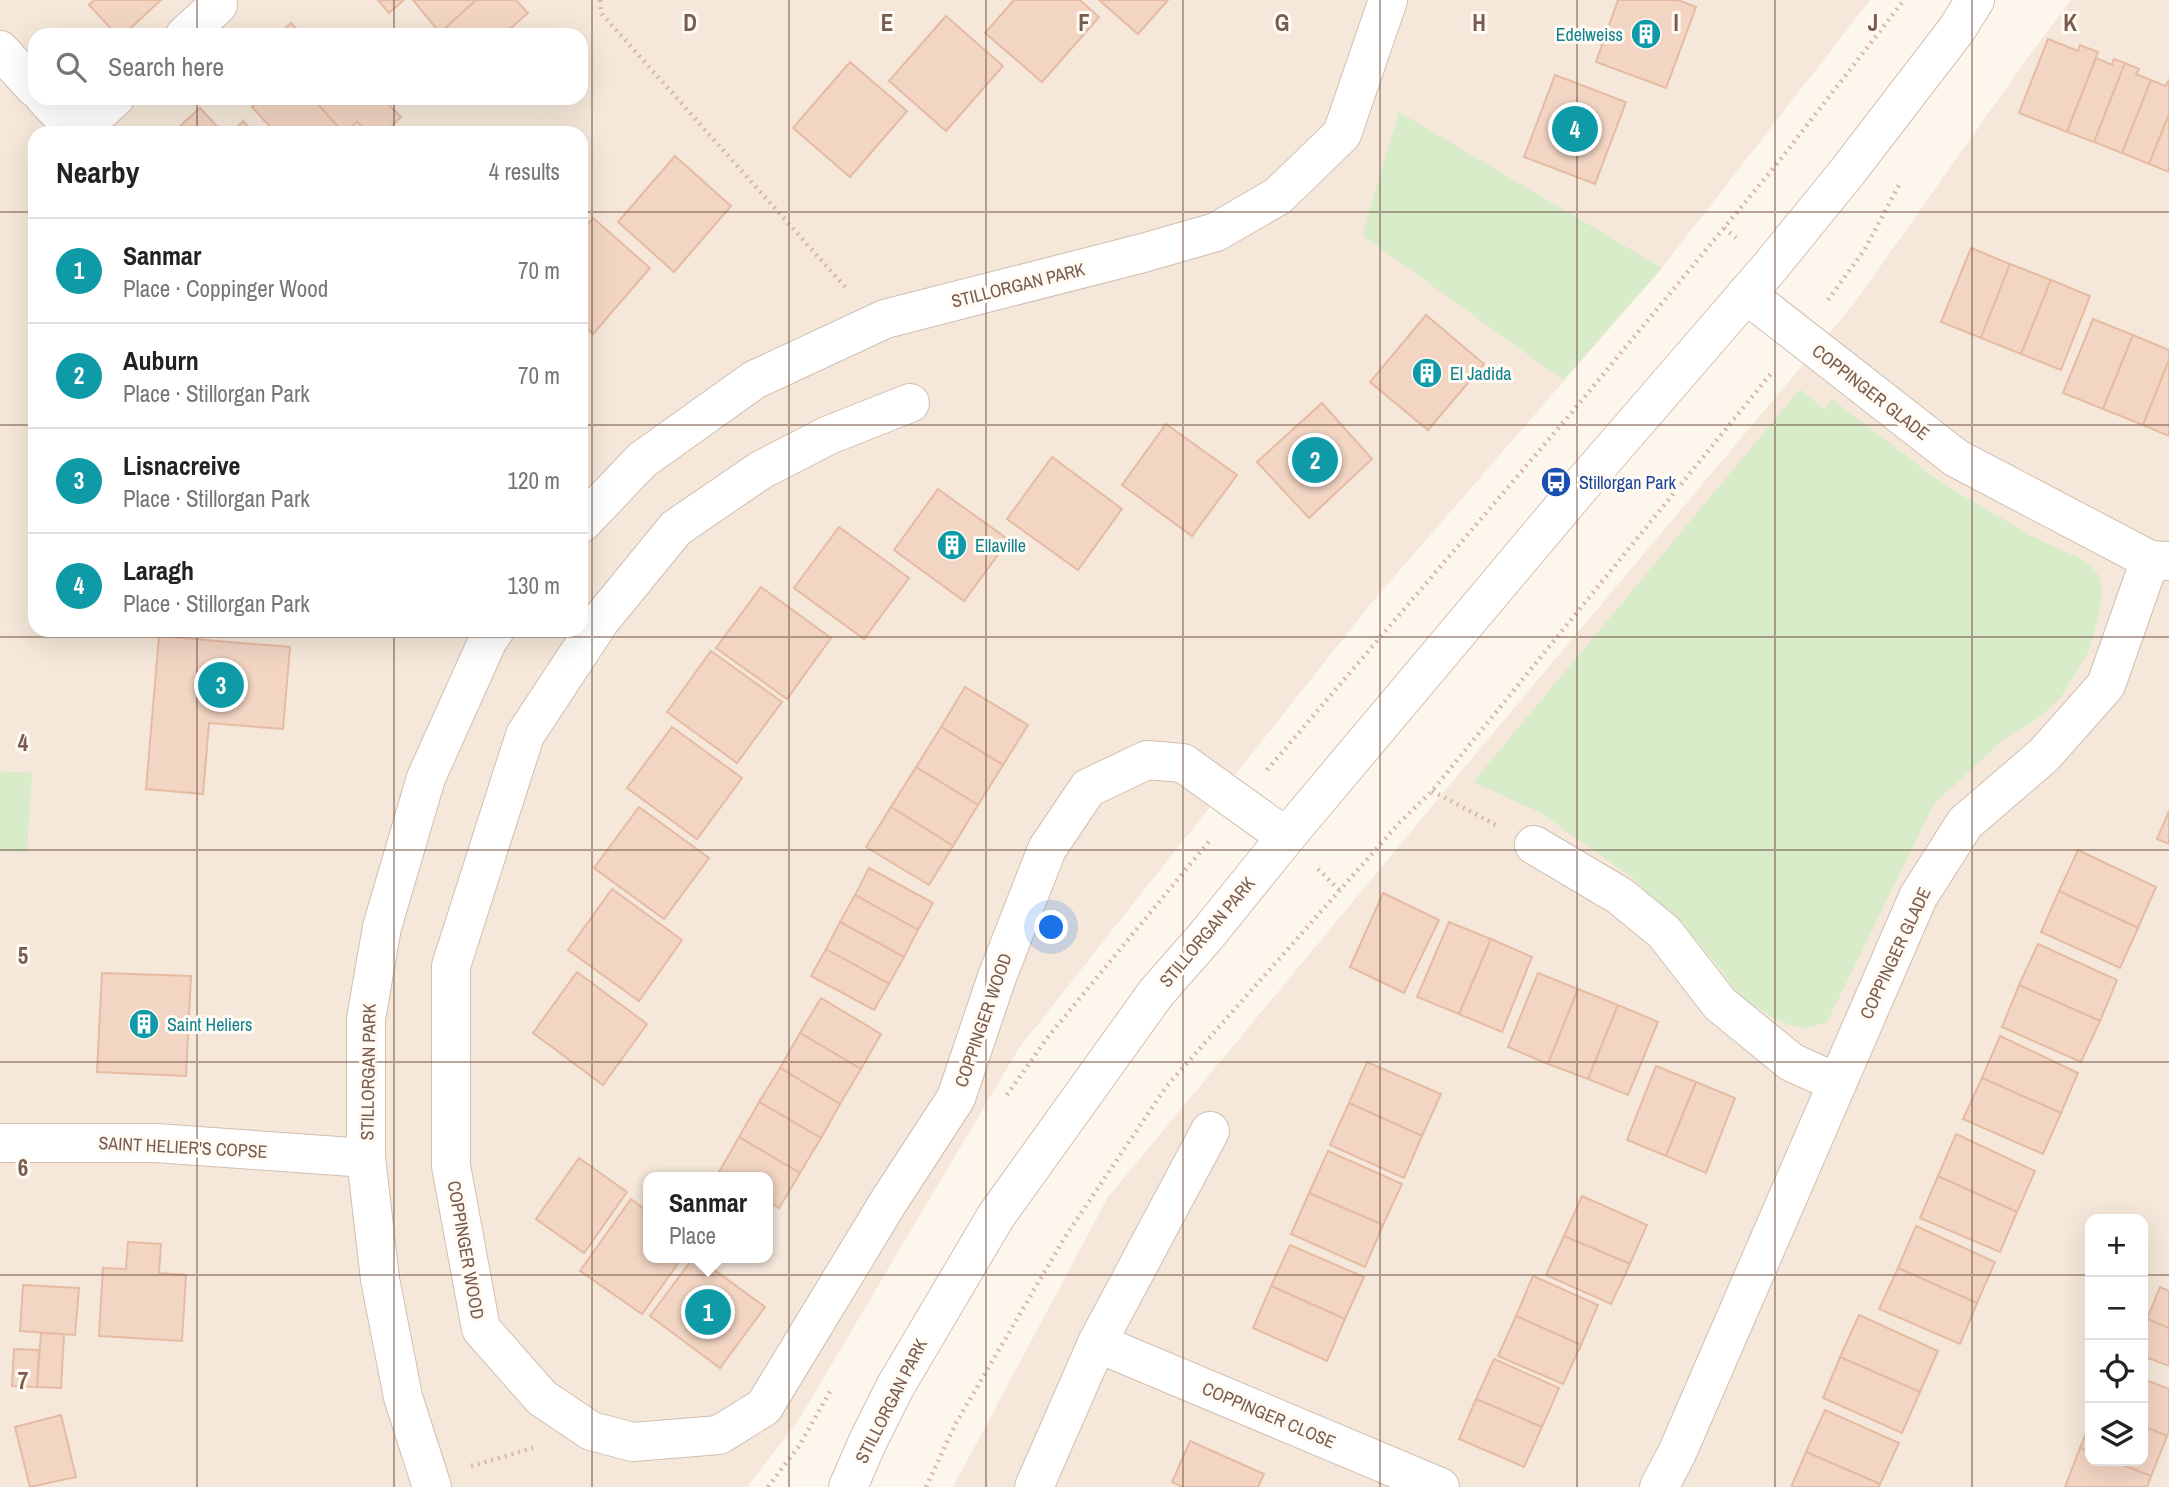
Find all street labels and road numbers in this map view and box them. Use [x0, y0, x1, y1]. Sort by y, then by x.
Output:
street label: STILLORGAN PARK [949, 256, 1088, 314]
street label: COPPINGER GLADE [1807, 338, 1935, 446]
street label: STILLORGAN PARK [1153, 871, 1261, 992]
street label: COPPINGER GLADE [1854, 883, 1936, 1023]
street label: COPPINGER WOOD [948, 950, 1018, 1090]
street label: STILLORGAN PARK [354, 1003, 382, 1141]
street label: SAINT HELIER'S COPSE [98, 1130, 268, 1164]
street label: COPPINGER WOOD [442, 1179, 490, 1321]
street label: STILLORGAN PARK [849, 1334, 933, 1468]
street label: COPPINGER CLOSE [1198, 1376, 1340, 1454]

